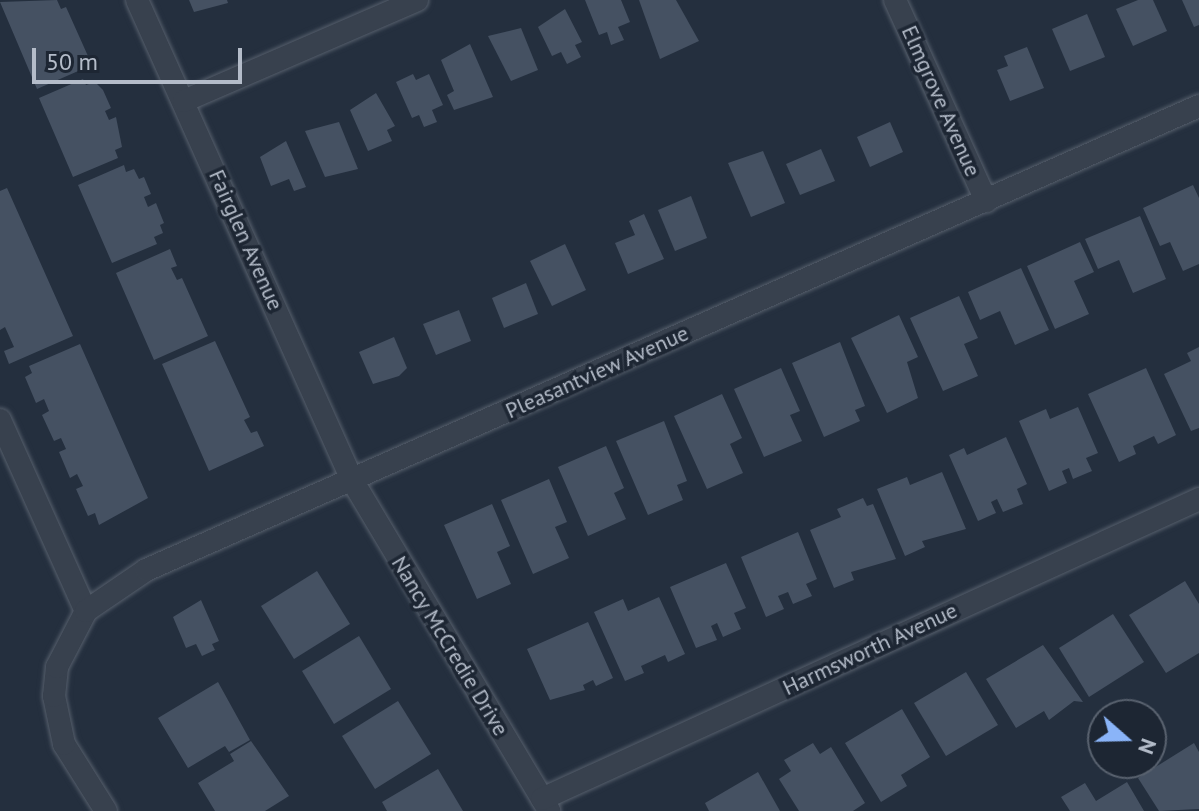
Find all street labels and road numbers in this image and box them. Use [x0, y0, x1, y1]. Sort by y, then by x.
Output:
street label: Elmgrove Avenue [896, 21, 986, 181]
street label: Fairglen Avenue [203, 165, 289, 315]
street label: Pleasantview Avenue [501, 320, 693, 424]
street label: Nancy McCredie Drive [386, 551, 514, 741]
street label: Harmsworth Avenue [778, 597, 962, 701]

